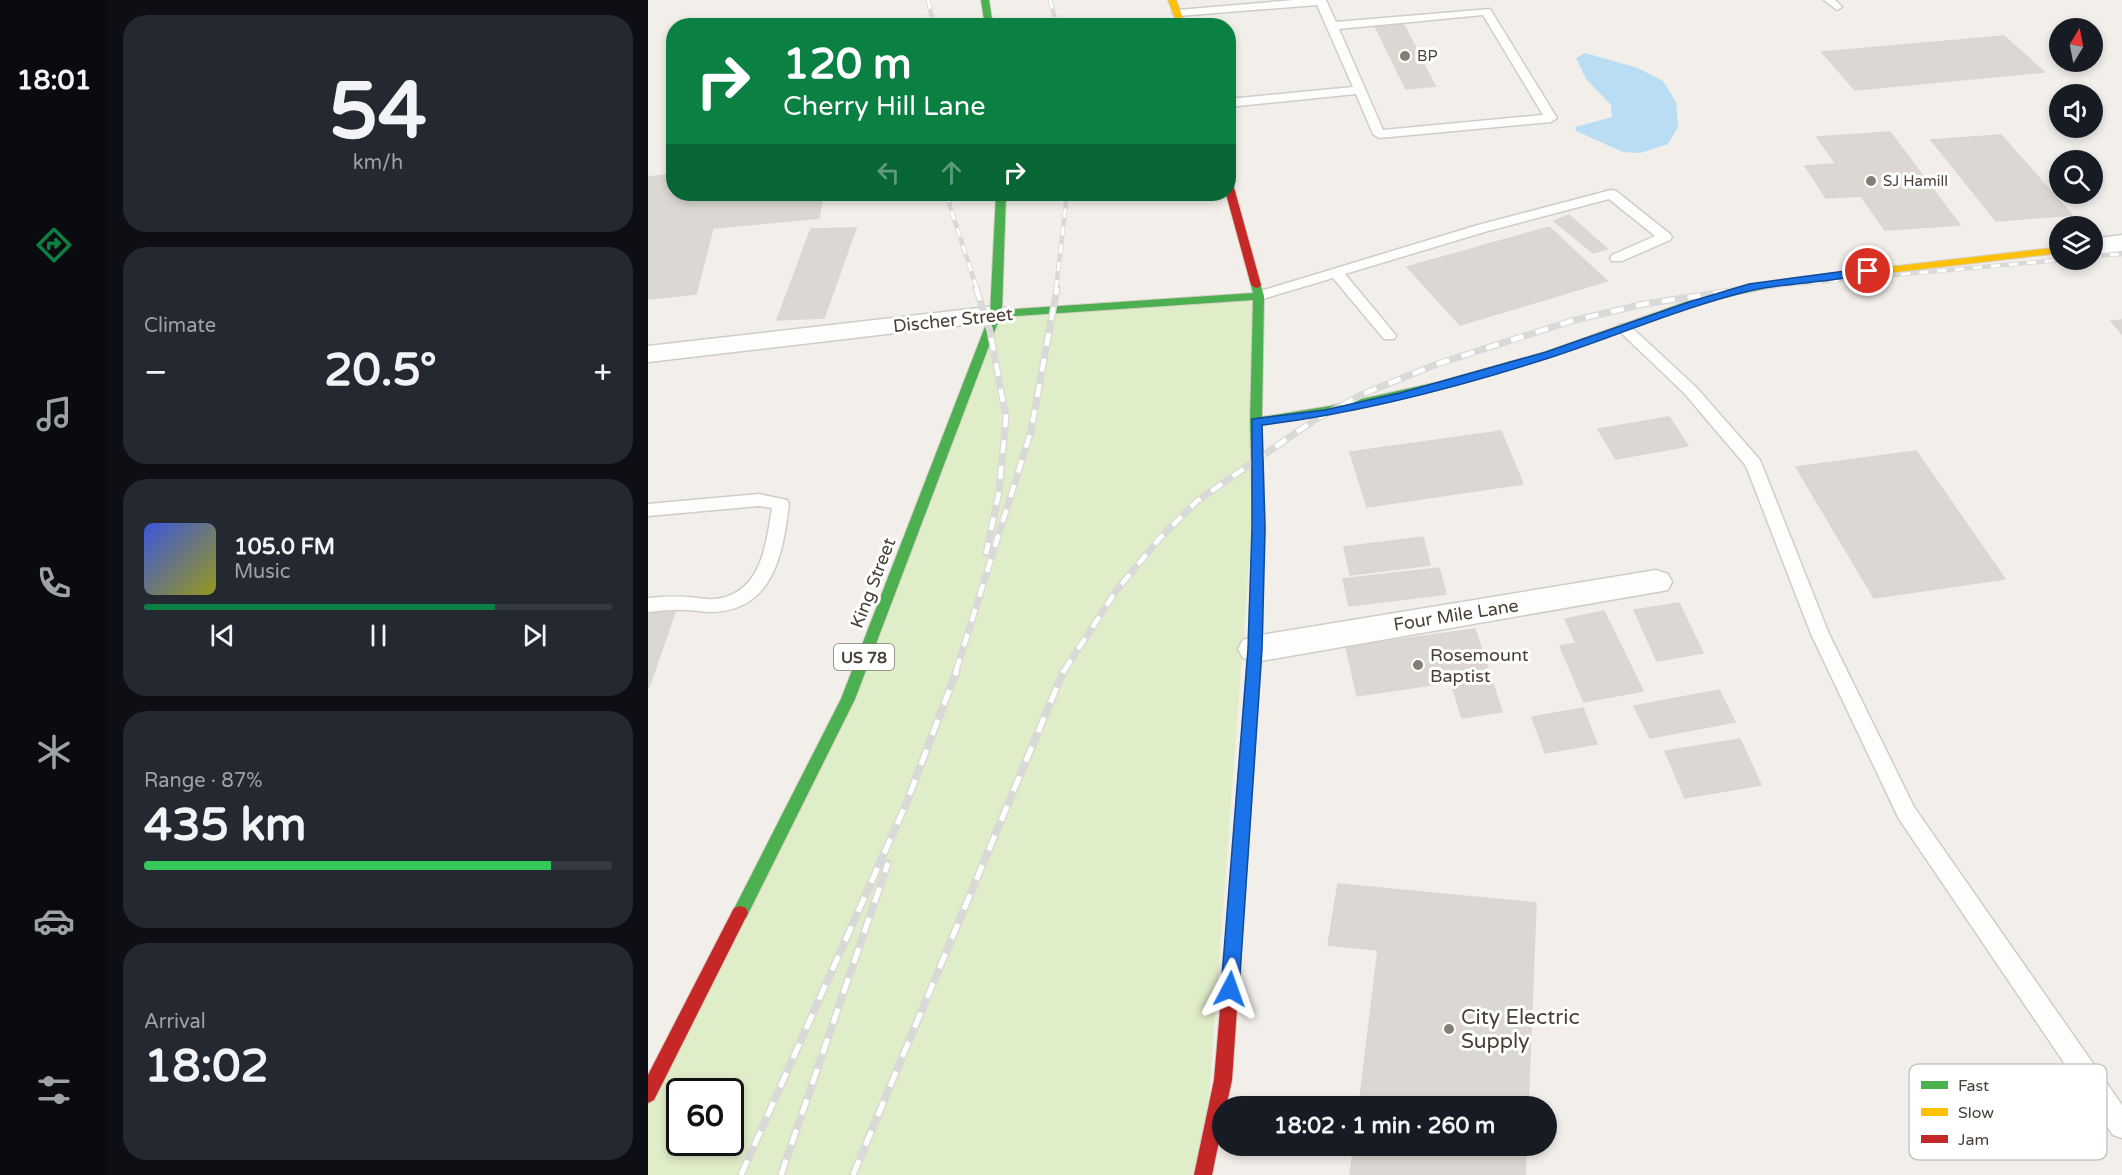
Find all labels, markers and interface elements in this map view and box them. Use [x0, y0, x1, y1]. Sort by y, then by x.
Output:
north arrow [2049, 18, 2103, 72]
map controls [2049, 18, 2103, 270]
text: 120 m [783, 39, 912, 90]
icon: right [684, 42, 762, 120]
place label: BP [1417, 47, 1437, 65]
marker: BP [1398, 49, 1412, 63]
text: 18:01 [17, 64, 91, 97]
text: 54 [329, 65, 427, 159]
button: sound [2049, 84, 2103, 138]
text: Cherry Hill Lane [783, 90, 985, 123]
button: search [2049, 150, 2103, 204]
text: km/h [353, 151, 403, 175]
icon: left [872, 156, 905, 189]
icon: ahead [935, 156, 968, 189]
icon: right [998, 156, 1031, 189]
place label: SJ Hamill [1883, 172, 1948, 190]
marker: SJ Hamill [1864, 174, 1878, 188]
button: layers [2049, 216, 2103, 270]
icon: directions [33, 224, 75, 266]
pin [1842, 245, 1893, 296]
icon: arrive [1851, 254, 1884, 287]
street label: Discher Street [892, 303, 1014, 337]
text: Climate [144, 314, 216, 338]
text: 20.5° [324, 344, 437, 398]
text: − [144, 353, 168, 392]
text: + [593, 353, 612, 392]
icon: music [33, 393, 75, 435]
text: 105.0 FM [234, 534, 335, 560]
street label: King Street [846, 535, 900, 631]
text: Music [234, 560, 290, 584]
icon: phone [33, 562, 75, 604]
street label: Four Mile Lane [1392, 594, 1520, 636]
icon: previous [206, 619, 239, 652]
icon: pause [362, 619, 395, 652]
icon: next [518, 619, 551, 652]
road number: US 78 [834, 644, 894, 670]
place label: Rosemount Baptist [1430, 644, 1529, 687]
marker: Rosemount Baptist [1411, 658, 1425, 672]
icon: climate [33, 731, 75, 773]
text: Range · 87% [144, 769, 263, 793]
text: 435 km [144, 799, 306, 853]
icon: car [33, 900, 75, 942]
position arrow [1198, 957, 1262, 1021]
place label: City Electric Supply [1461, 1005, 1580, 1054]
text: Arrival [144, 1010, 206, 1034]
marker: City Electric Supply [1442, 1022, 1456, 1036]
text: 18:02 [144, 1040, 269, 1094]
legend [1909, 1064, 2107, 1160]
icon: filters [33, 1069, 75, 1111]
text: Fast [1958, 1076, 1989, 1096]
speed limit sign: 60 [666, 1078, 744, 1156]
text: Slow [1958, 1103, 1994, 1123]
text: 18:02 · 1 min · 260 m [1274, 1113, 1495, 1139]
text: Jam [1958, 1130, 1989, 1150]

